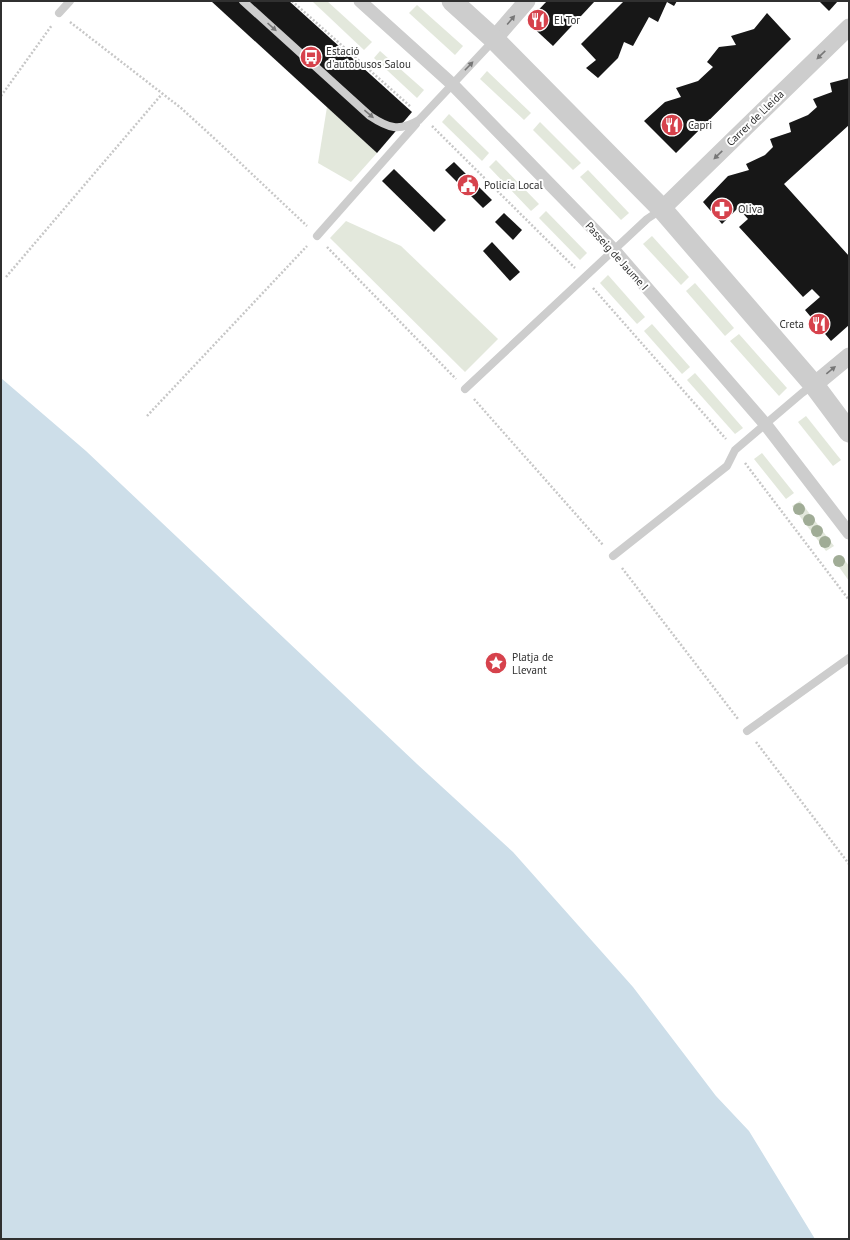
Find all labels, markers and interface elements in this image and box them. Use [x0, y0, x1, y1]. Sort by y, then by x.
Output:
restaurant icon: El Tor [525, 7, 551, 33]
place label: El Tor [554, 13, 580, 27]
one-way arrow [506, 15, 515, 25]
one-way arrow [267, 22, 277, 32]
bus stop icon: Estació d'autobusos Salou [298, 44, 324, 70]
place label: Estació d'autobusos Salou [326, 44, 411, 71]
one-way arrow [816, 50, 826, 59]
one-way arrow [465, 61, 474, 71]
street label: Carrer de Lleida [723, 87, 787, 149]
one-way arrow [363, 110, 374, 118]
restaurant icon: Capri [659, 112, 685, 138]
place label: Capri [688, 118, 712, 132]
one-way arrow [713, 150, 723, 160]
public building icon: Policía Local [455, 172, 481, 198]
place label: Policía Local [484, 178, 543, 192]
pharmacy icon: Oliva [709, 196, 735, 222]
place label: Oliva [738, 202, 762, 216]
street label: Passeig de Jaume I [583, 219, 651, 293]
restaurant icon: Creta [806, 311, 832, 337]
place label: Creta [779, 317, 804, 331]
one-way arrow [826, 366, 837, 375]
place icon: Platja de Llevant [483, 650, 509, 676]
place label: Platja de Llevant [512, 650, 554, 677]

